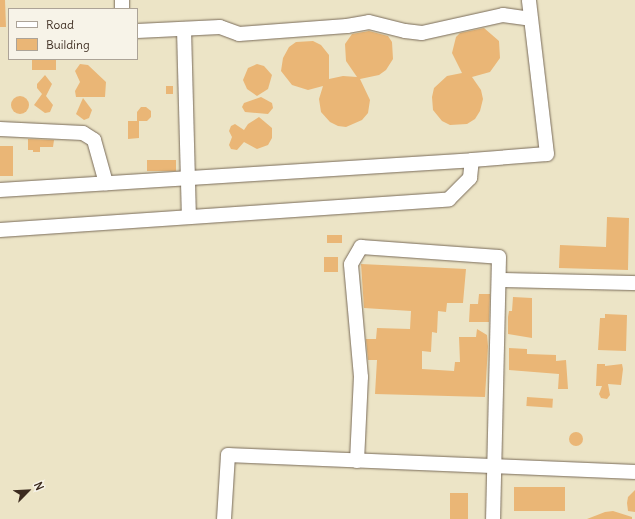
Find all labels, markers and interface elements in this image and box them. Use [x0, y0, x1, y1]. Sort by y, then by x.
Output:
legend [8, 8, 138, 60]
text: Road [46, 17, 74, 32]
text: Building [46, 37, 90, 52]
north arrow [8, 471, 48, 511]
text: N [31, 480, 47, 492]

